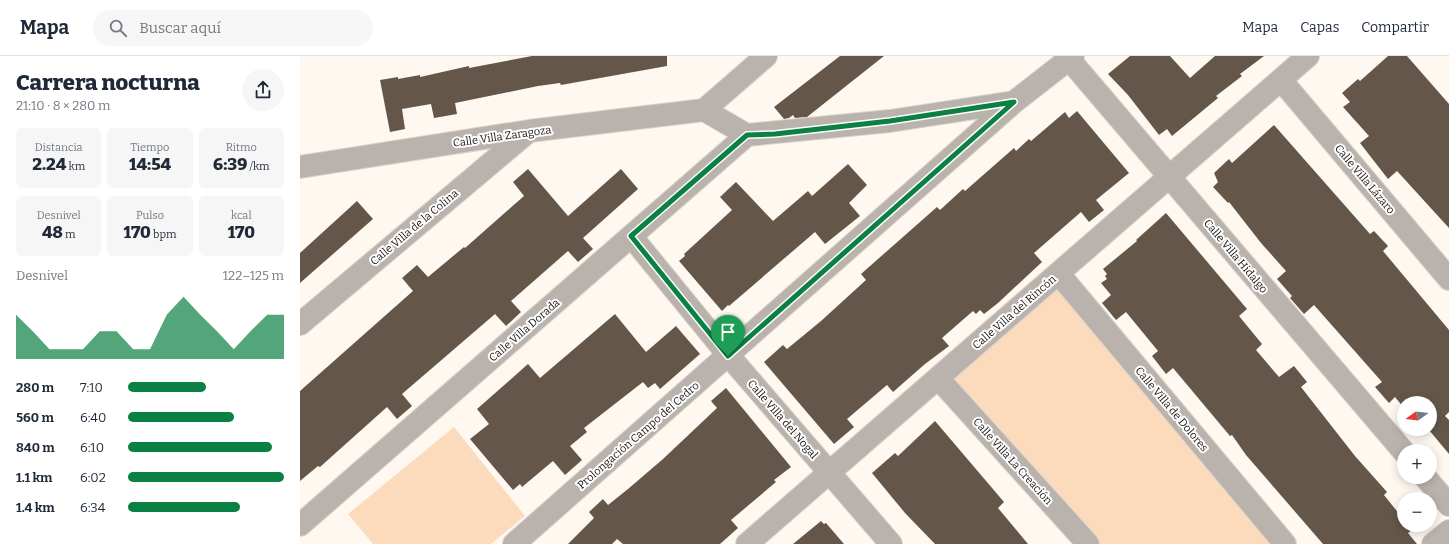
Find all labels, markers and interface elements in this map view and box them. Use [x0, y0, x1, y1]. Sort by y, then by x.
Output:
search box [93, 10, 373, 46]
text: Mapa [20, 16, 69, 39]
icon: search [107, 17, 129, 39]
text: Buscar aquí [139, 19, 221, 37]
text: Mapa [1242, 19, 1278, 36]
text: Capas [1300, 19, 1339, 36]
text: Compartir [1361, 19, 1429, 36]
text: Carrera nocturna [16, 69, 200, 96]
button: share [242, 69, 284, 111]
text: 21:10 · 8 × 280 m [16, 98, 110, 113]
street label: Calle Villa Zaragoza [452, 123, 552, 150]
text: Distancia [35, 141, 83, 154]
text: Tiempo [131, 141, 169, 154]
text: Ritmo [226, 141, 257, 154]
street label: Calle Villa Lázaro [1332, 142, 1397, 217]
text: 2.24 [32, 154, 66, 175]
text: 14:54 [129, 154, 171, 175]
text: 6:39 [213, 154, 247, 175]
text: km [66, 160, 85, 173]
text: /km [247, 160, 270, 173]
street label: Calle Villa de la Colina [368, 187, 461, 268]
text: Desnivel [37, 209, 81, 222]
text: Pulso [136, 209, 164, 222]
text: kcal [231, 209, 252, 222]
street label: Calle Villa Hidalgo [1201, 217, 1270, 296]
text: 48 [42, 222, 63, 243]
text: 170 [124, 222, 151, 243]
text: 170 [228, 222, 255, 243]
text: m [63, 228, 75, 241]
text: bpm [151, 228, 176, 241]
text: Desnivel [16, 268, 68, 283]
text: 122–125 m [223, 268, 284, 283]
street label: Calle Villa del Rincón [970, 273, 1059, 352]
street label: Calle Villa Dorada [486, 296, 562, 365]
pin [711, 315, 745, 356]
icon: arrive [717, 321, 739, 343]
street label: Calle Villa de Dolores [1132, 364, 1211, 454]
street label: Calle Villa del Nogal [745, 377, 820, 461]
street label: Prolongación Campo del Cedro [575, 379, 702, 492]
text: 280 m [16, 380, 54, 395]
text: 7:10 [80, 380, 103, 395]
north arrow [1397, 396, 1437, 436]
map controls [1397, 396, 1437, 532]
text: 560 m [16, 410, 54, 425]
text: 6:40 [80, 410, 106, 425]
street label: Calle Villa La Creación [970, 415, 1055, 507]
text: 840 m [16, 440, 55, 455]
text: 6:10 [80, 440, 104, 455]
button: + [1397, 444, 1437, 484]
text: 1.1 km [16, 470, 52, 485]
text: 6:02 [80, 470, 106, 485]
button: − [1397, 492, 1437, 532]
text: 1.4 km [16, 500, 55, 515]
text: 6:34 [80, 500, 105, 515]

